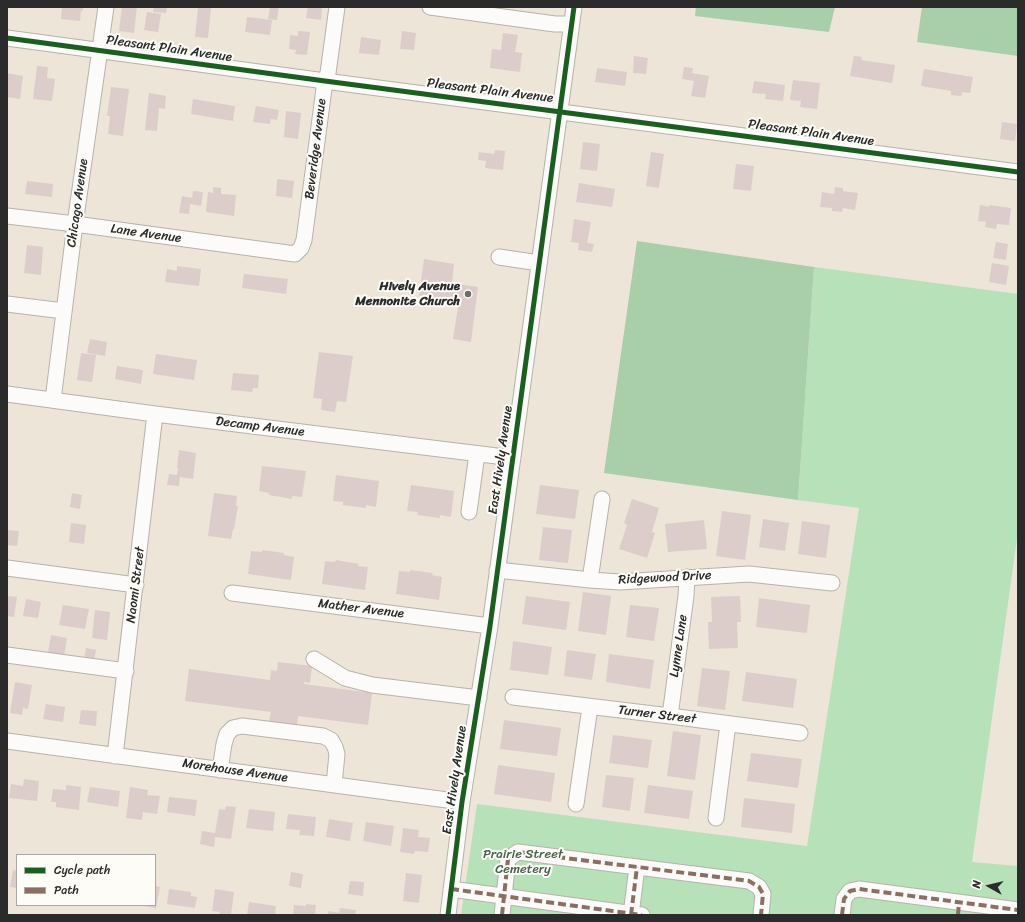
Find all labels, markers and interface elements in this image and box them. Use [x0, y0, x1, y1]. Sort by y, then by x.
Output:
street label: Pleasant Plain Avenue [105, 32, 233, 66]
street label: Pleasant Plain Avenue [426, 76, 554, 106]
street label: Beveridge Avenue [302, 98, 330, 200]
street label: Pleasant Plain Avenue [747, 116, 875, 150]
street label: Chicago Avenue [64, 158, 92, 248]
street label: Lane Avenue [110, 221, 182, 247]
place label: Hively Avenue Mennonite Church [355, 279, 460, 310]
marker: Hively Avenue Mennonite Church [463, 289, 473, 299]
street label: East Hively Avenue [486, 405, 516, 515]
street label: Decamp Avenue [215, 414, 305, 440]
street label: Naomi Street [124, 546, 148, 624]
street label: Ridgewood Drive [618, 568, 712, 588]
street label: Mather Avenue [317, 596, 405, 622]
street label: Lynne Lane [667, 614, 691, 678]
street label: Turner Street [617, 702, 697, 728]
street label: East Hively Avenue [440, 725, 470, 835]
street label: Morehouse Avenue [181, 756, 289, 786]
park label: Prairie Street Cemetery [483, 847, 563, 878]
legend [16, 854, 156, 906]
text: Cycle path [54, 859, 110, 881]
north arrow [969, 866, 1009, 906]
text: Path [54, 879, 79, 901]
text: N [967, 879, 987, 889]

